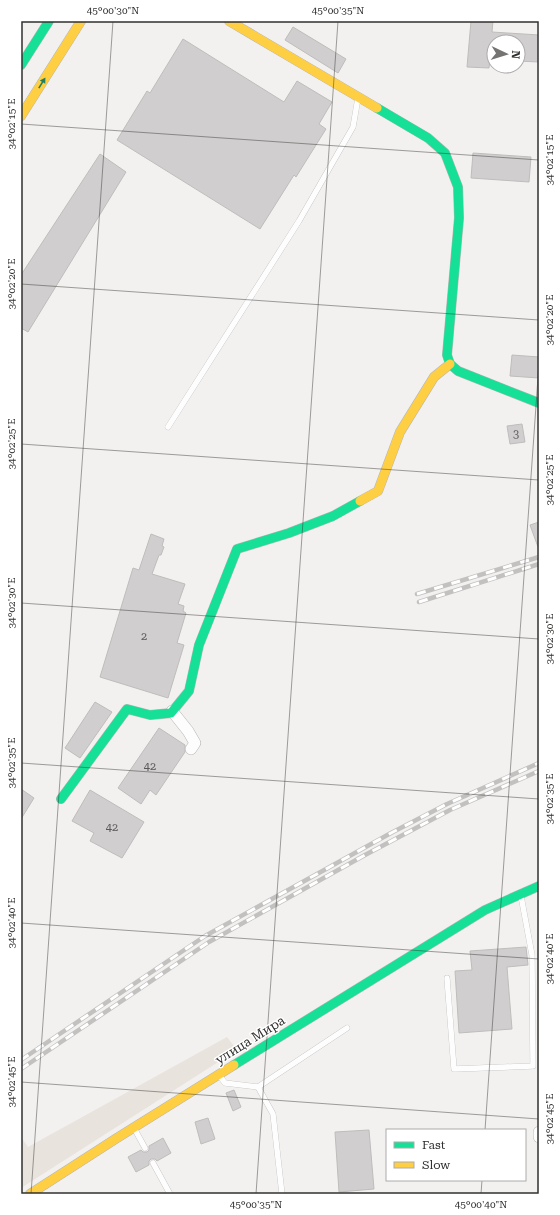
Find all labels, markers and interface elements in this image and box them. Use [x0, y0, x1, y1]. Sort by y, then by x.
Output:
text: 45°00'30"N [87, 5, 139, 16]
text: 45°00'35"N [312, 5, 364, 16]
north arrow [486, 34, 526, 74]
text: N [509, 50, 522, 60]
one-way arrow [38, 78, 46, 88]
text: 34°02'15"E [6, 98, 17, 150]
text: 34°02'15"E [544, 134, 555, 186]
text: 34°02'20"E [6, 258, 17, 310]
text: 34°02'20"E [544, 294, 555, 346]
text: 34°02'25"E [6, 418, 17, 470]
house number: 3 [513, 428, 519, 441]
text: 34°02'25"E [544, 454, 555, 506]
text: 34°02'30"E [6, 577, 17, 629]
text: 34°02'30"E [544, 613, 555, 665]
house number: 2 [141, 630, 147, 643]
text: 34°02'35"E [6, 737, 17, 789]
house number: 42 [144, 760, 156, 773]
text: 34°02'35"E [544, 773, 555, 825]
house number: 42 [106, 821, 118, 834]
text: 34°02'40"E [6, 897, 17, 949]
text: 34°02'40"E [544, 933, 555, 985]
street label: улица Мира [212, 1013, 288, 1067]
text: 34°02'45"E [6, 1056, 17, 1108]
text: 34°02'45"E [544, 1093, 555, 1145]
legend [386, 1129, 526, 1181]
text: Fast [422, 1138, 446, 1152]
text: Slow [422, 1158, 450, 1172]
text: 45°00'35"N [230, 1199, 282, 1210]
text: 45°00'40"N [455, 1199, 507, 1210]

